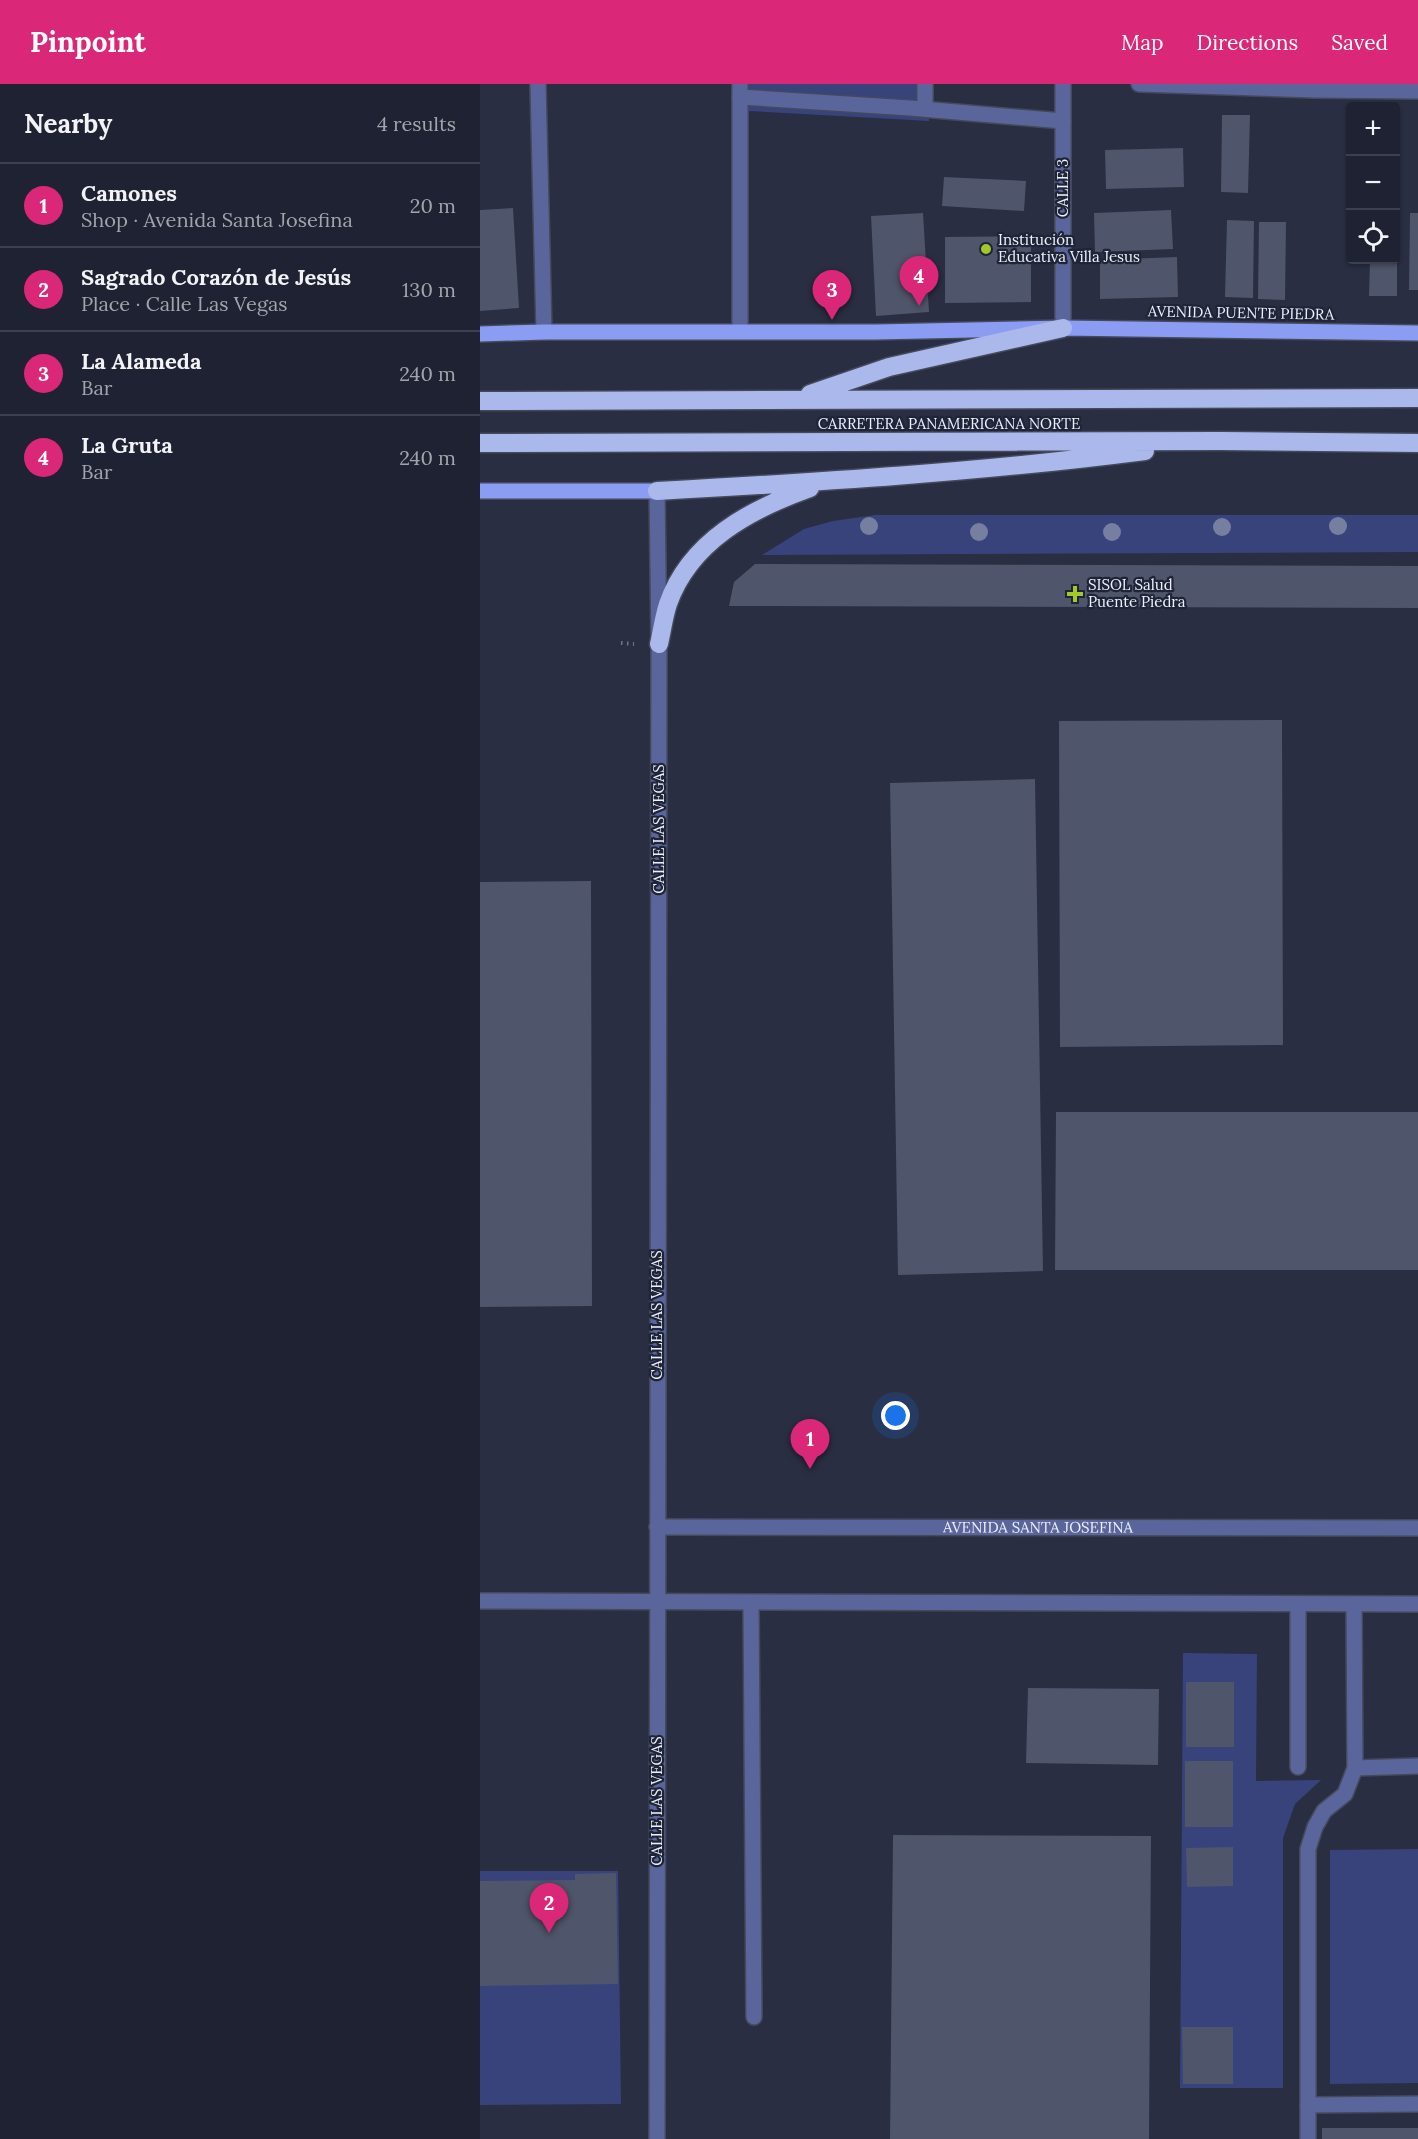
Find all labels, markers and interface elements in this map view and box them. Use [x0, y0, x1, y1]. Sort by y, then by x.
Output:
text: Pinpoint [30, 24, 146, 60]
text: Map [1121, 29, 1164, 56]
text: Directions [1197, 29, 1298, 56]
text: Saved [1331, 29, 1388, 56]
map controls [1346, 102, 1400, 264]
button: + [1346, 102, 1400, 156]
text: Nearby [24, 107, 112, 140]
text: 4 results [377, 111, 456, 136]
button: − [1346, 156, 1400, 210]
street label: CALLE 3 [1053, 159, 1072, 217]
text: Camones [81, 179, 177, 207]
text: 1 [39, 193, 48, 218]
text: 20 m [410, 193, 456, 218]
text: Shop · Avenida Santa Josefina [81, 207, 353, 232]
button: locate [1346, 210, 1400, 264]
place label: Institución Educativa Villa Jesus [998, 230, 1140, 266]
marker: Institución Educativa Villa Jesus [979, 242, 993, 256]
pin: 4 [900, 256, 938, 306]
text: Sagrado Corazón de Jesús [81, 263, 351, 291]
pin: 3 [812, 270, 852, 320]
text: 2 [38, 277, 49, 302]
text: 130 m [402, 277, 456, 302]
text: Place · Calle Las Vegas [81, 291, 288, 316]
street label: AVENIDA PUENTE PIEDRA [1147, 301, 1335, 324]
text: La Alameda [81, 347, 201, 375]
text: 3 [38, 361, 49, 386]
text: 240 m [399, 361, 456, 386]
text: Bar [81, 375, 112, 400]
street label: CARRETERA PANAMERICANA NORTE [818, 414, 1080, 433]
text: La Gruta [81, 431, 173, 459]
text: 4 [38, 445, 49, 470]
text: 240 m [399, 445, 456, 470]
text: Bar [81, 459, 112, 484]
place label: SISOL Salud Puente Piedra [1088, 575, 1186, 611]
marker: SISOL Salud Puente Piedra [1066, 585, 1084, 603]
street label: CALLE LAS VEGAS [649, 764, 668, 894]
street label: CALLE LAS VEGAS [647, 1250, 666, 1380]
your location [881, 1401, 910, 1430]
pin: 1 [790, 1420, 830, 1469]
street label: AVENIDA SANTA JOSEFINA [942, 1517, 1134, 1537]
street label: CALLE LAS VEGAS [647, 1736, 666, 1866]
pin: 2 [530, 1884, 568, 1933]

